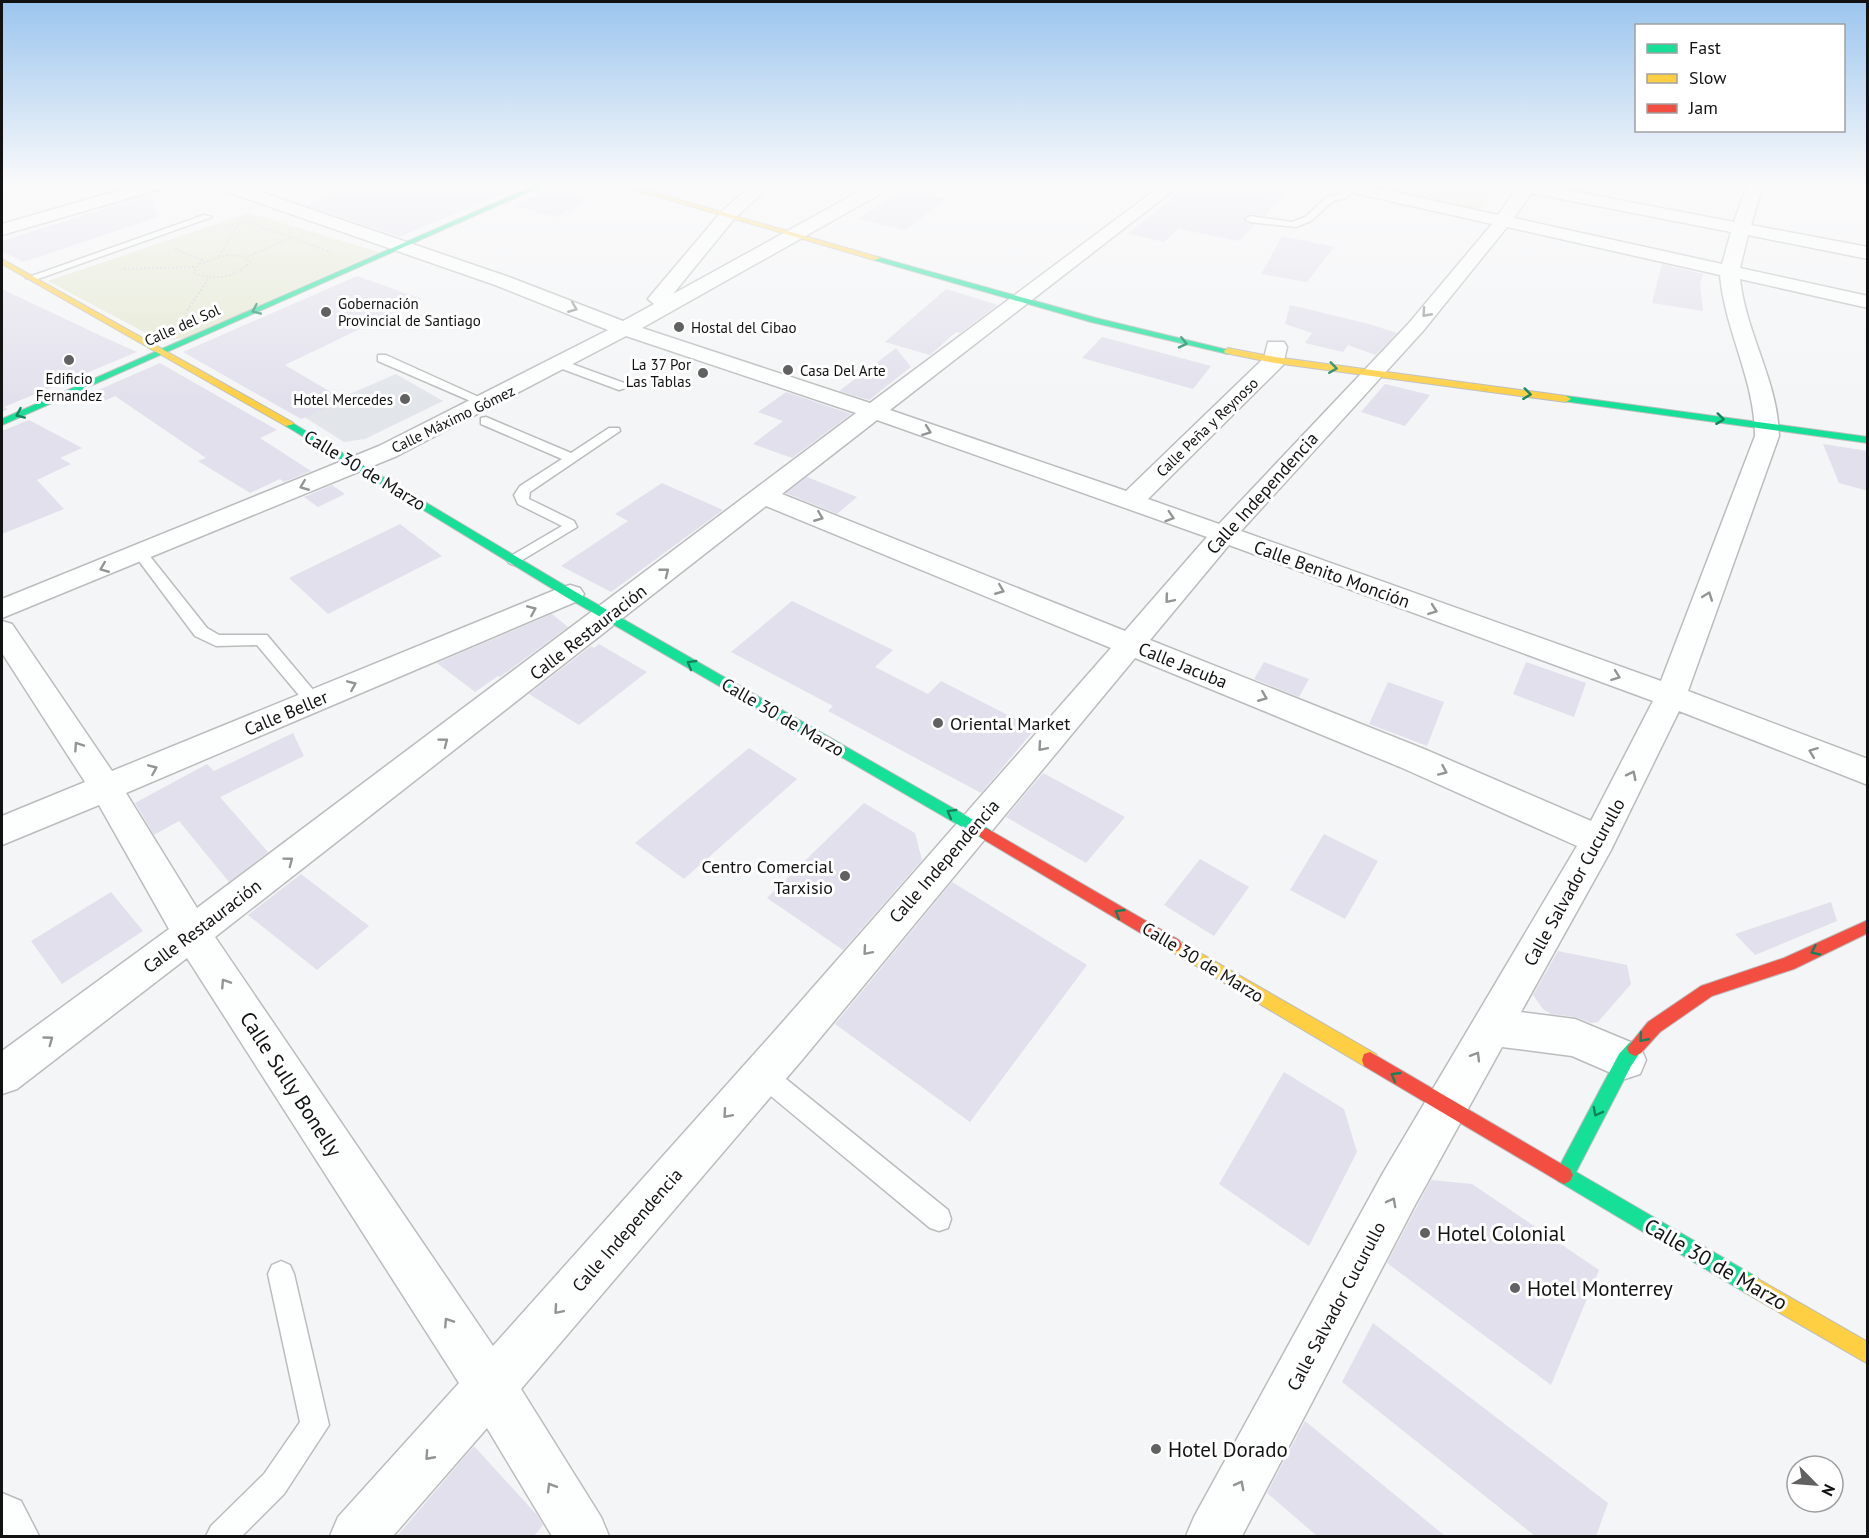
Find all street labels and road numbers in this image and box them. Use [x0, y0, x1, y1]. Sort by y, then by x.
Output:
street label: Calle del Sol [141, 300, 223, 350]
street label: Calle Peña y Reynoso [1152, 373, 1262, 481]
street label: Calle Máximo Gómez [388, 381, 518, 457]
street label: Calle 30 de Marzo [300, 425, 430, 515]
street label: Calle Independencia [1201, 427, 1323, 559]
street label: Calle Benito Monción [1251, 535, 1413, 613]
street label: Calle Restauración [525, 579, 651, 685]
street label: Calle Jacuba [1135, 637, 1231, 693]
street label: Calle 30 de Marzo [717, 673, 849, 761]
street label: Calle Beller [241, 685, 331, 741]
street label: Calle Independencia [884, 794, 1004, 928]
street label: Calle Salvador Cucurullo [1518, 794, 1630, 970]
street label: Calle Restauración [138, 874, 266, 978]
street label: Calle 30 de Marzo [1138, 917, 1268, 1007]
street label: Calle Sully Bonelly [234, 1006, 348, 1162]
street label: Calle Independencia [567, 1163, 687, 1297]
street label: Calle 30 de Marzo [1639, 1212, 1793, 1316]
street label: Calle Salvador Cucurullo [1282, 1217, 1390, 1395]

